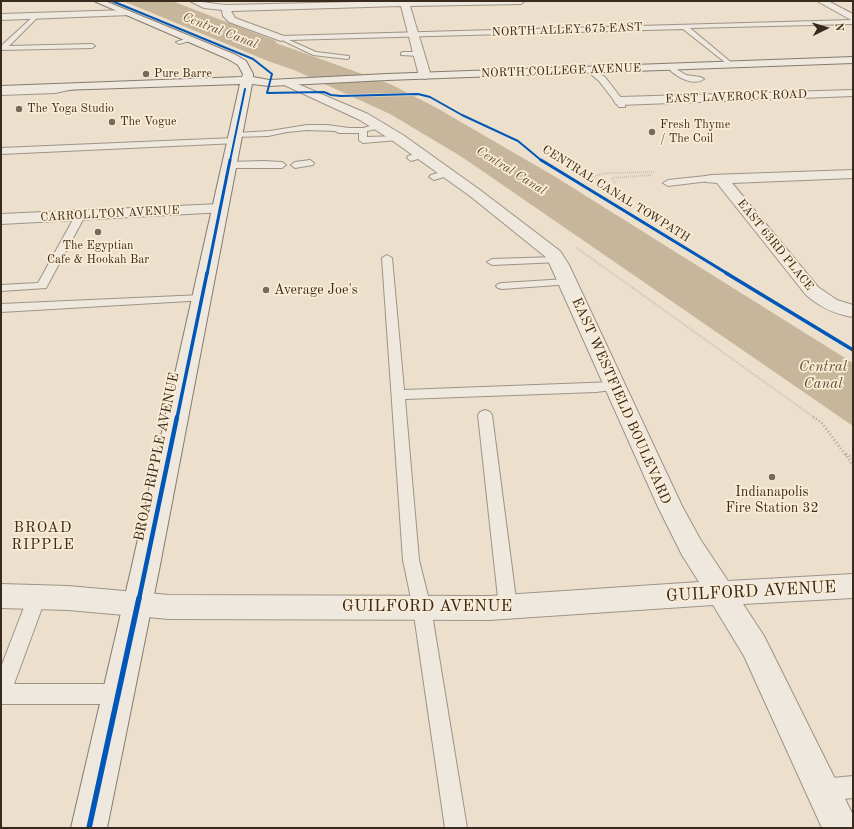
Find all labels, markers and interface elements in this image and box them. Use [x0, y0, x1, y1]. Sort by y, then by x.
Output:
north arrow [806, 8, 846, 48]
water label: Central Canal [180, 9, 260, 53]
street label: NORTH ALLEY 675 EAST [491, 20, 643, 40]
text: N [833, 22, 844, 32]
street label: NORTH COLLEGE AVENUE [481, 61, 641, 81]
place label: Pure Barre [154, 67, 212, 81]
marker: Pure Barre [141, 69, 151, 79]
street label: EAST LAVEROCK ROAD [665, 87, 807, 107]
place label: The Yoga Studio [27, 102, 114, 116]
marker: The Yoga Studio [14, 104, 24, 114]
place label: The Vogue [120, 115, 176, 129]
marker: The Vogue [107, 117, 117, 127]
place label: Fresh Thyme / The Coil [660, 118, 730, 146]
marker: Fresh Thyme / The Coil [647, 127, 657, 137]
street label: CENTRAL CANAL TOWPATH [539, 142, 693, 246]
water label: Central Canal [473, 143, 549, 199]
street label: EAST 63RD PLACE [734, 196, 816, 294]
street label: CARROLLTON AVENUE [40, 203, 180, 225]
marker: The Egyptian Cafe & Hookah Bar [93, 227, 103, 237]
place label: The Egyptian Cafe & Hookah Bar [47, 239, 149, 267]
place label: Average Joe's [274, 282, 358, 298]
marker: Average Joe's [261, 285, 271, 295]
street label: EAST WESTFIELD BOULEVARD [568, 295, 674, 507]
water label: Central Canal [799, 358, 847, 393]
street label: BROAD RIPPLE AVENUE [131, 371, 183, 543]
marker: Indianapolis Fire Station 32 [767, 472, 777, 482]
place label: Indianapolis Fire Station 32 [725, 484, 819, 516]
district label: BROAD RIPPLE [11, 519, 75, 554]
street label: GUILFORD AVENUE [665, 577, 837, 607]
street label: GUILFORD AVENUE [342, 597, 512, 617]

